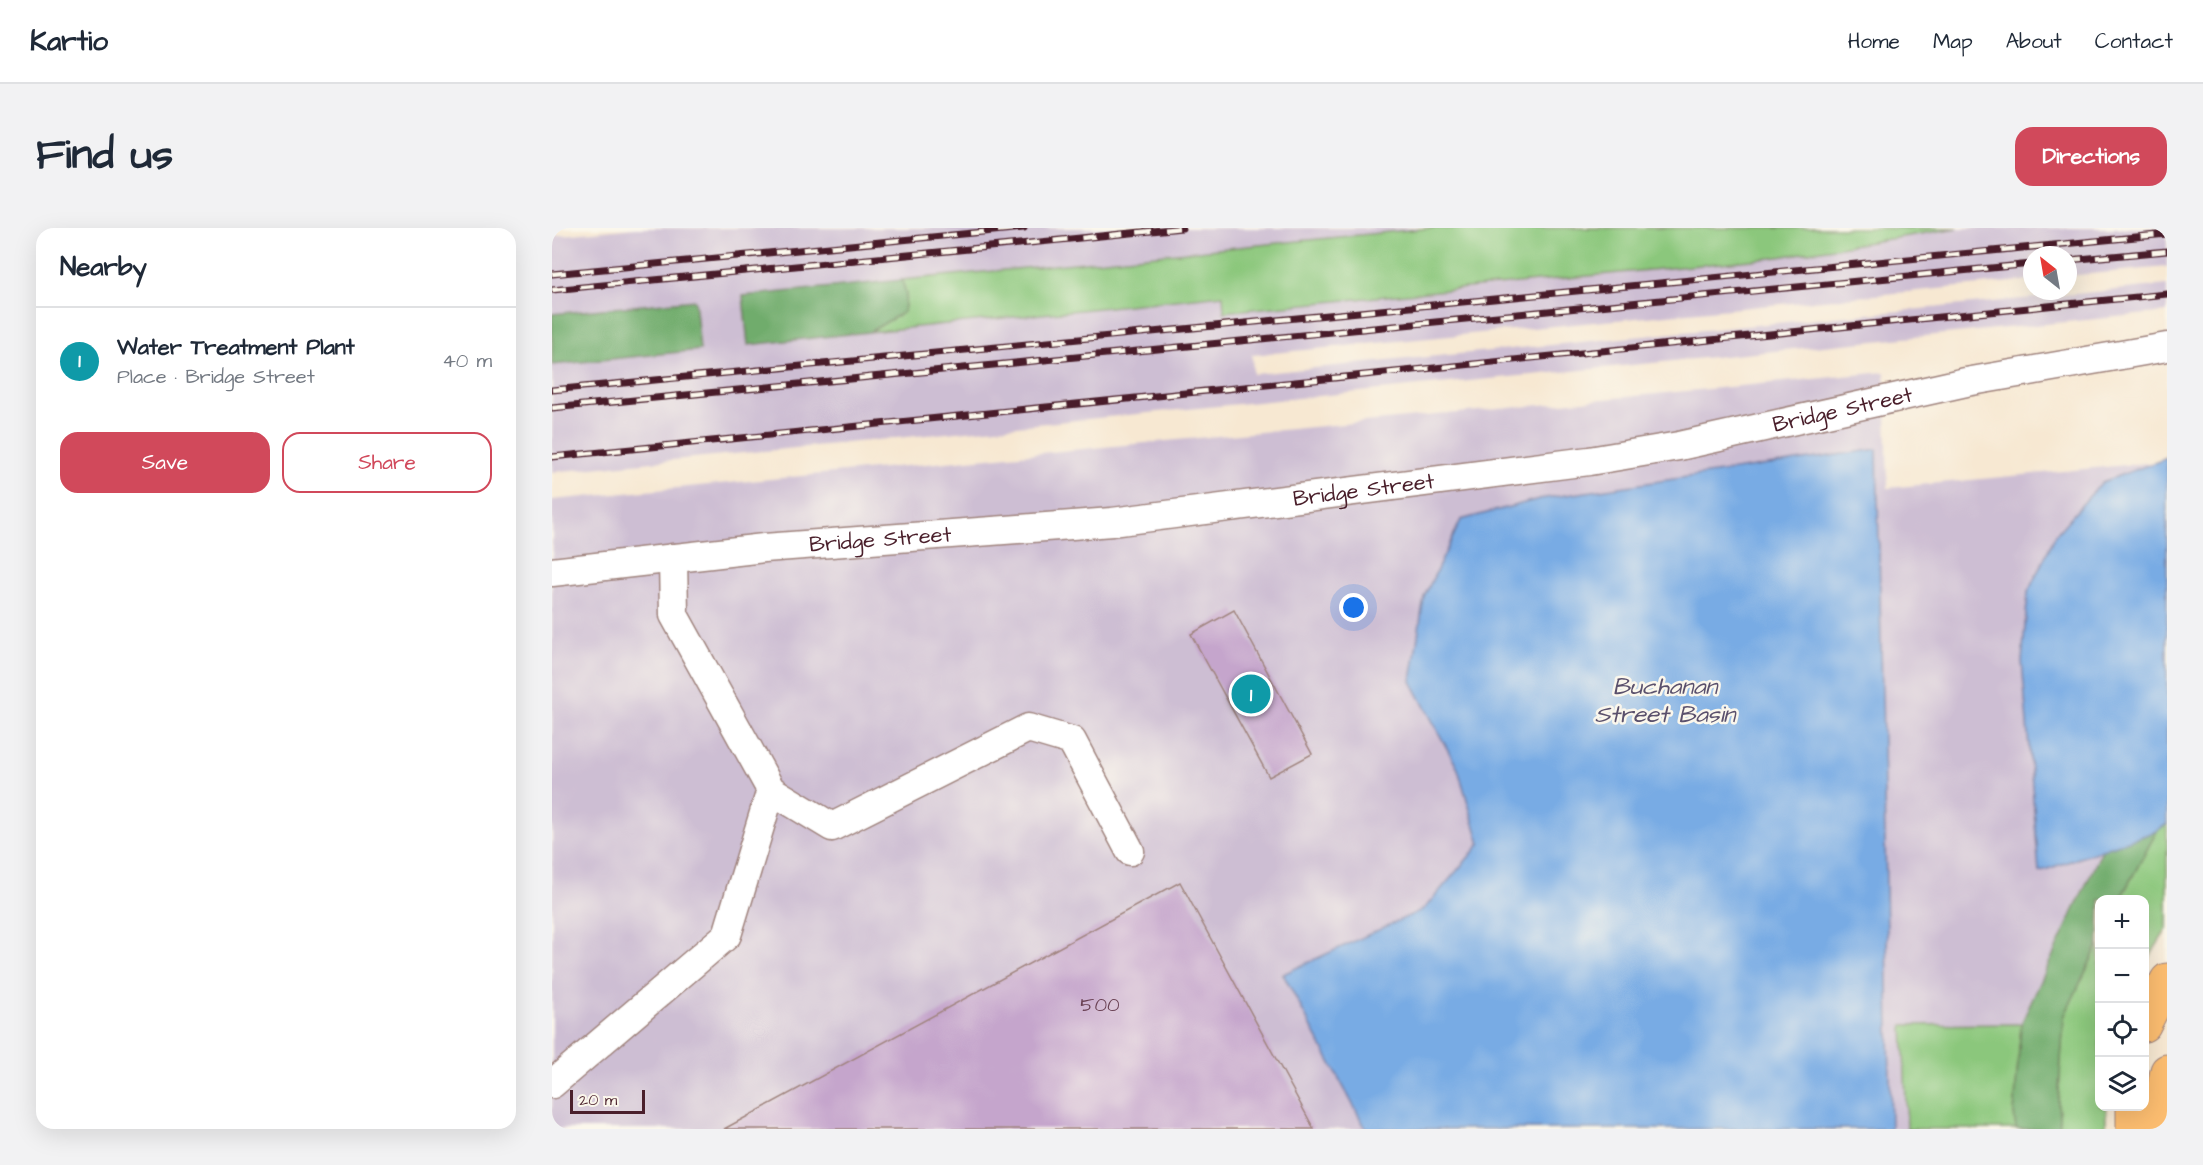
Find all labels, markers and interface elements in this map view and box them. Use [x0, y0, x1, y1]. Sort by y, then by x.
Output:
text: Kartio [30, 22, 108, 61]
text: Home [1848, 27, 1900, 56]
text: Map [1933, 27, 1973, 56]
text: About [2006, 27, 2062, 56]
text: Contact [2095, 27, 2173, 56]
text: Find us [36, 127, 173, 185]
button: Directions [2015, 127, 2167, 186]
north arrow [2023, 246, 2077, 300]
text: Nearby [60, 249, 147, 285]
text: Water Treatment Plant [117, 332, 355, 363]
text: 1 [78, 347, 81, 375]
text: 40 m [442, 347, 492, 375]
text: Place · Bridge Street [117, 363, 315, 391]
street label: Bridge Street [1770, 379, 1915, 440]
button: Save [60, 432, 270, 493]
button: Share [282, 432, 492, 493]
street label: Bridge Street [1291, 465, 1436, 514]
street label: Bridge Street [808, 519, 953, 560]
your location [1339, 593, 1368, 622]
water label: Buchanan Street Basin [1595, 670, 1737, 732]
pin: 1 [1232, 672, 1270, 716]
map controls [2095, 895, 2149, 1111]
button: + [2095, 895, 2149, 949]
button: − [2095, 949, 2149, 1003]
house number: 500 [1080, 991, 1120, 1019]
button: locate [2095, 1003, 2149, 1057]
button: layers [2095, 1057, 2149, 1111]
scale bar [570, 1087, 645, 1114]
text: 20 m [579, 1089, 617, 1111]

